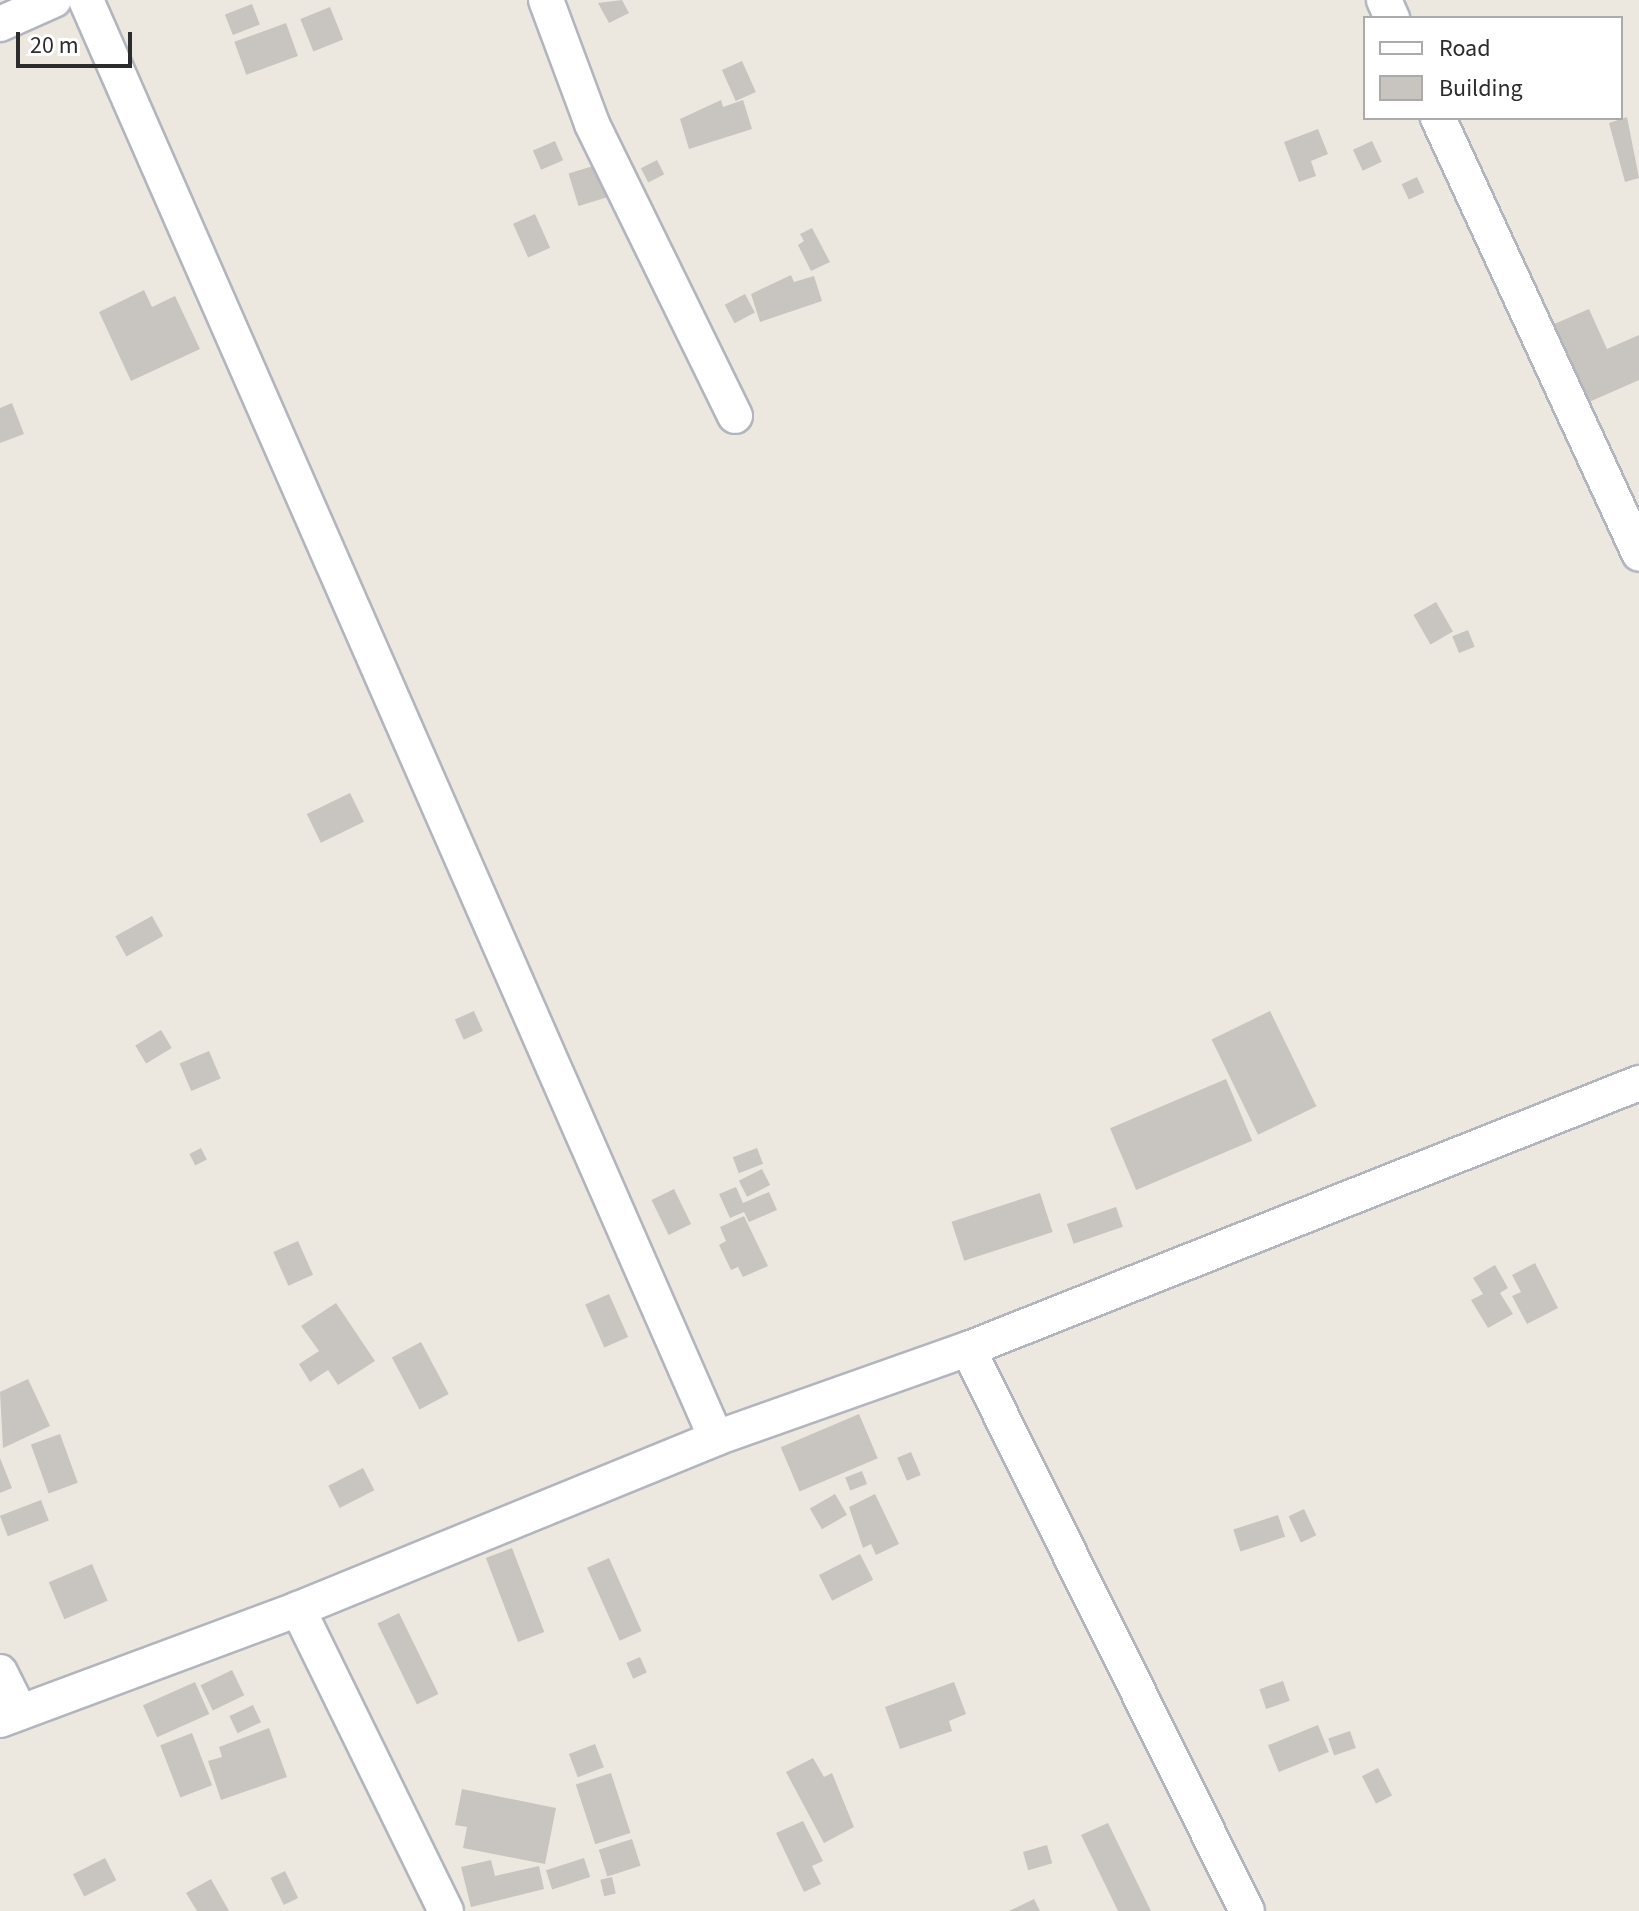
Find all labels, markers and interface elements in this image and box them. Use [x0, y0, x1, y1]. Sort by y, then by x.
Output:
scale bar [20, 16, 136, 66]
legend [1363, 16, 1623, 120]
text: 20 m [30, 28, 79, 63]
text: Road [1439, 31, 1491, 66]
text: Building [1439, 71, 1523, 106]

